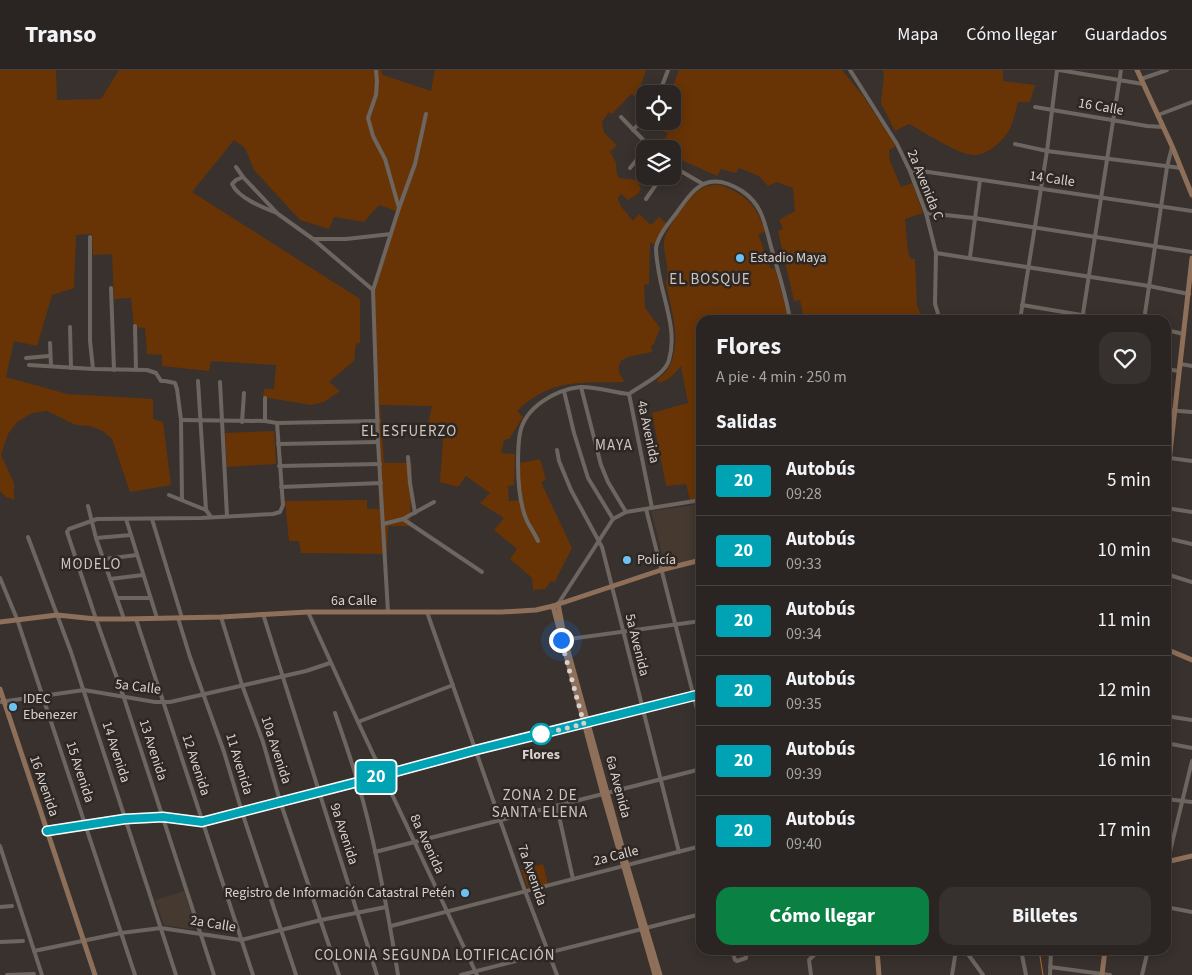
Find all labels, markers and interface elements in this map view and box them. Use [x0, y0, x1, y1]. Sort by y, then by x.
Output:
text: Transo [25, 17, 97, 52]
text: Mapa [897, 22, 938, 47]
text: Cómo llegar [966, 22, 1057, 47]
text: Guardados [1085, 22, 1167, 47]
map controls [636, 85, 681, 185]
button: locate [636, 85, 681, 130]
street label: 16 Calle [1077, 93, 1125, 121]
button: layers [636, 140, 681, 185]
street label: 2a Avenida C [902, 147, 948, 223]
street label: 14 Calle [1028, 166, 1076, 192]
place label: Estadio Maya [750, 248, 827, 268]
marker: Estadio Maya [734, 252, 746, 264]
district label: EL BOSQUE [669, 269, 751, 290]
text: Flores [716, 329, 781, 364]
button: heart [1099, 332, 1151, 384]
text: A pie · 4 min · 250 m [716, 366, 847, 388]
street label: 4a Avenida [632, 399, 664, 465]
text: Salidas [716, 409, 777, 436]
district label: EL ESFUERZO [361, 421, 457, 442]
district label: MAYA [595, 435, 633, 456]
text: Autobús [786, 456, 855, 483]
text: 5 min [1107, 467, 1151, 494]
text: 20 [734, 468, 753, 493]
text: 09:28 [786, 483, 822, 505]
text: Autobús [786, 526, 855, 553]
text: 10 min [1097, 537, 1151, 564]
text: 20 [734, 538, 753, 563]
place label: Policía [637, 550, 676, 570]
text: 09:33 [786, 553, 822, 575]
district label: MODELO [61, 554, 121, 575]
marker: Policía [621, 554, 633, 566]
street label: 6a Calle [331, 591, 377, 611]
text: Autobús [786, 596, 855, 623]
text: 11 min [1097, 607, 1151, 634]
text: 20 [734, 608, 753, 633]
street label: 5a Avenida [620, 612, 654, 678]
text: 09:34 [786, 623, 822, 645]
your location [549, 628, 574, 653]
text: Autobús [786, 666, 855, 693]
street label: 5a Calle [114, 674, 162, 700]
text: 12 min [1097, 677, 1151, 704]
text: 20 [734, 678, 753, 703]
place label: IDEC Ebenezer [23, 689, 77, 725]
text: 09:35 [786, 693, 822, 715]
marker: IDEC Ebenezer [7, 701, 19, 713]
street label: 10a Avenida [256, 713, 296, 787]
street label: 13 Avenida [134, 717, 172, 783]
street label: 14 Avenida [97, 719, 135, 785]
marker: Flores [530, 723, 552, 745]
street label: 11 Avenida [220, 731, 258, 797]
street label: 12 Avenida [177, 732, 215, 798]
text: Autobús [786, 736, 855, 763]
street label: 15 Avenida [61, 739, 99, 805]
place label: Flores [522, 745, 560, 765]
text: 16 min [1097, 747, 1151, 774]
text: 20 [734, 748, 753, 773]
street label: 16 Avenida [24, 753, 64, 819]
street label: 6a Avenida [600, 754, 636, 820]
line badge: 20 [354, 761, 398, 793]
text: 09:39 [786, 763, 822, 785]
text: 20 [366, 764, 386, 789]
district label: ZONA 2 DE SANTA ELENA [492, 785, 588, 823]
street label: 9a Avenida [325, 801, 363, 867]
text: Autobús [786, 806, 855, 833]
street label: 8a Avenida [404, 811, 450, 877]
text: 17 min [1097, 817, 1151, 844]
text: 20 [734, 818, 753, 843]
text: 09:40 [786, 833, 822, 855]
street label: 2a Calle [591, 841, 641, 871]
street label: 7a Avenida [512, 842, 552, 908]
place label: Registro de Información Catastral Petén [225, 883, 455, 903]
marker: Registro de Información Catastral Petén [459, 887, 471, 899]
button: Cómo llegar [716, 887, 929, 945]
button: Billetes [939, 887, 1151, 945]
street label: 2a Calle [189, 911, 237, 937]
district label: COLONIA SEGUNDA LOTIFICACIÓN [314, 945, 556, 966]

